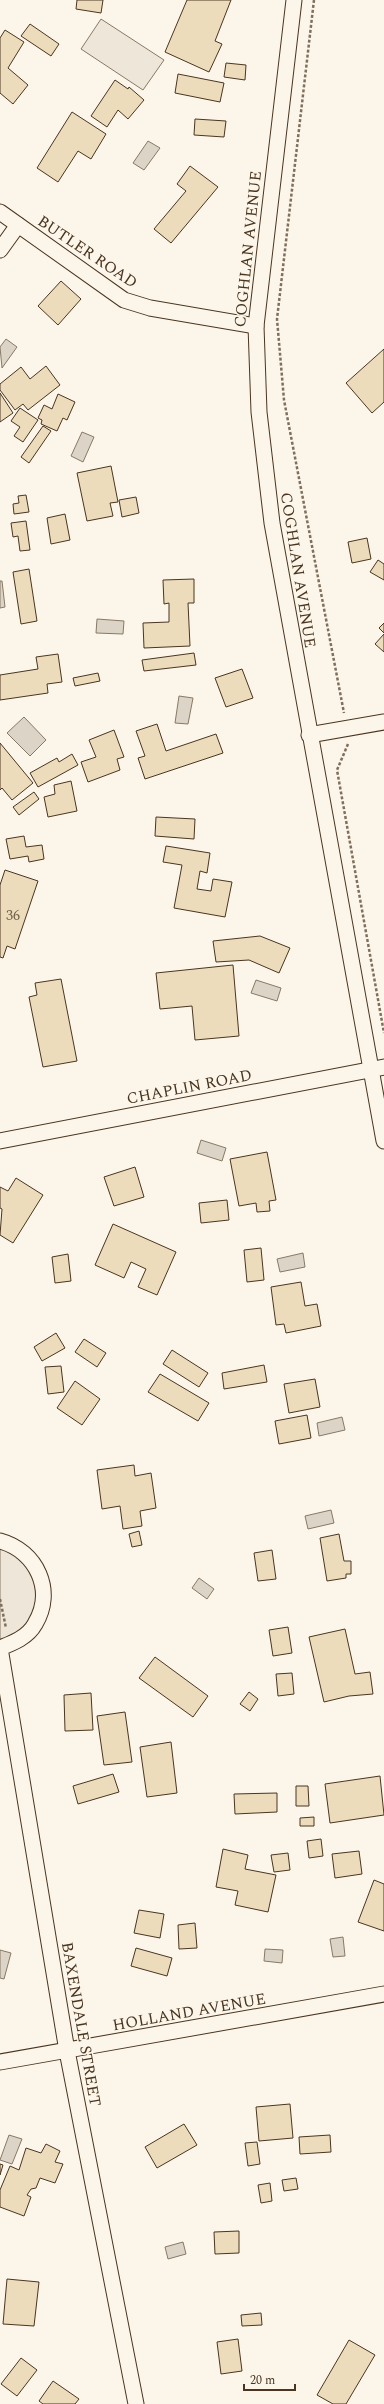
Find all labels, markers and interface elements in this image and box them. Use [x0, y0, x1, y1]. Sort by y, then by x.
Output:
street label: COGHLAN AVENUE [228, 170, 268, 329]
street label: BUTLER ROAD [33, 209, 142, 294]
street label: COGHLAN AVENUE [274, 491, 322, 650]
house number: 36 [6, 905, 20, 926]
street label: CHAPLIN ROAD [124, 1063, 254, 1111]
street label: BAXENDALE STREET [55, 1940, 107, 2109]
street label: HOLLAND AVENUE [111, 1987, 268, 2037]
scale bar [244, 2366, 295, 2392]
text: 20 m [250, 2371, 275, 2390]

